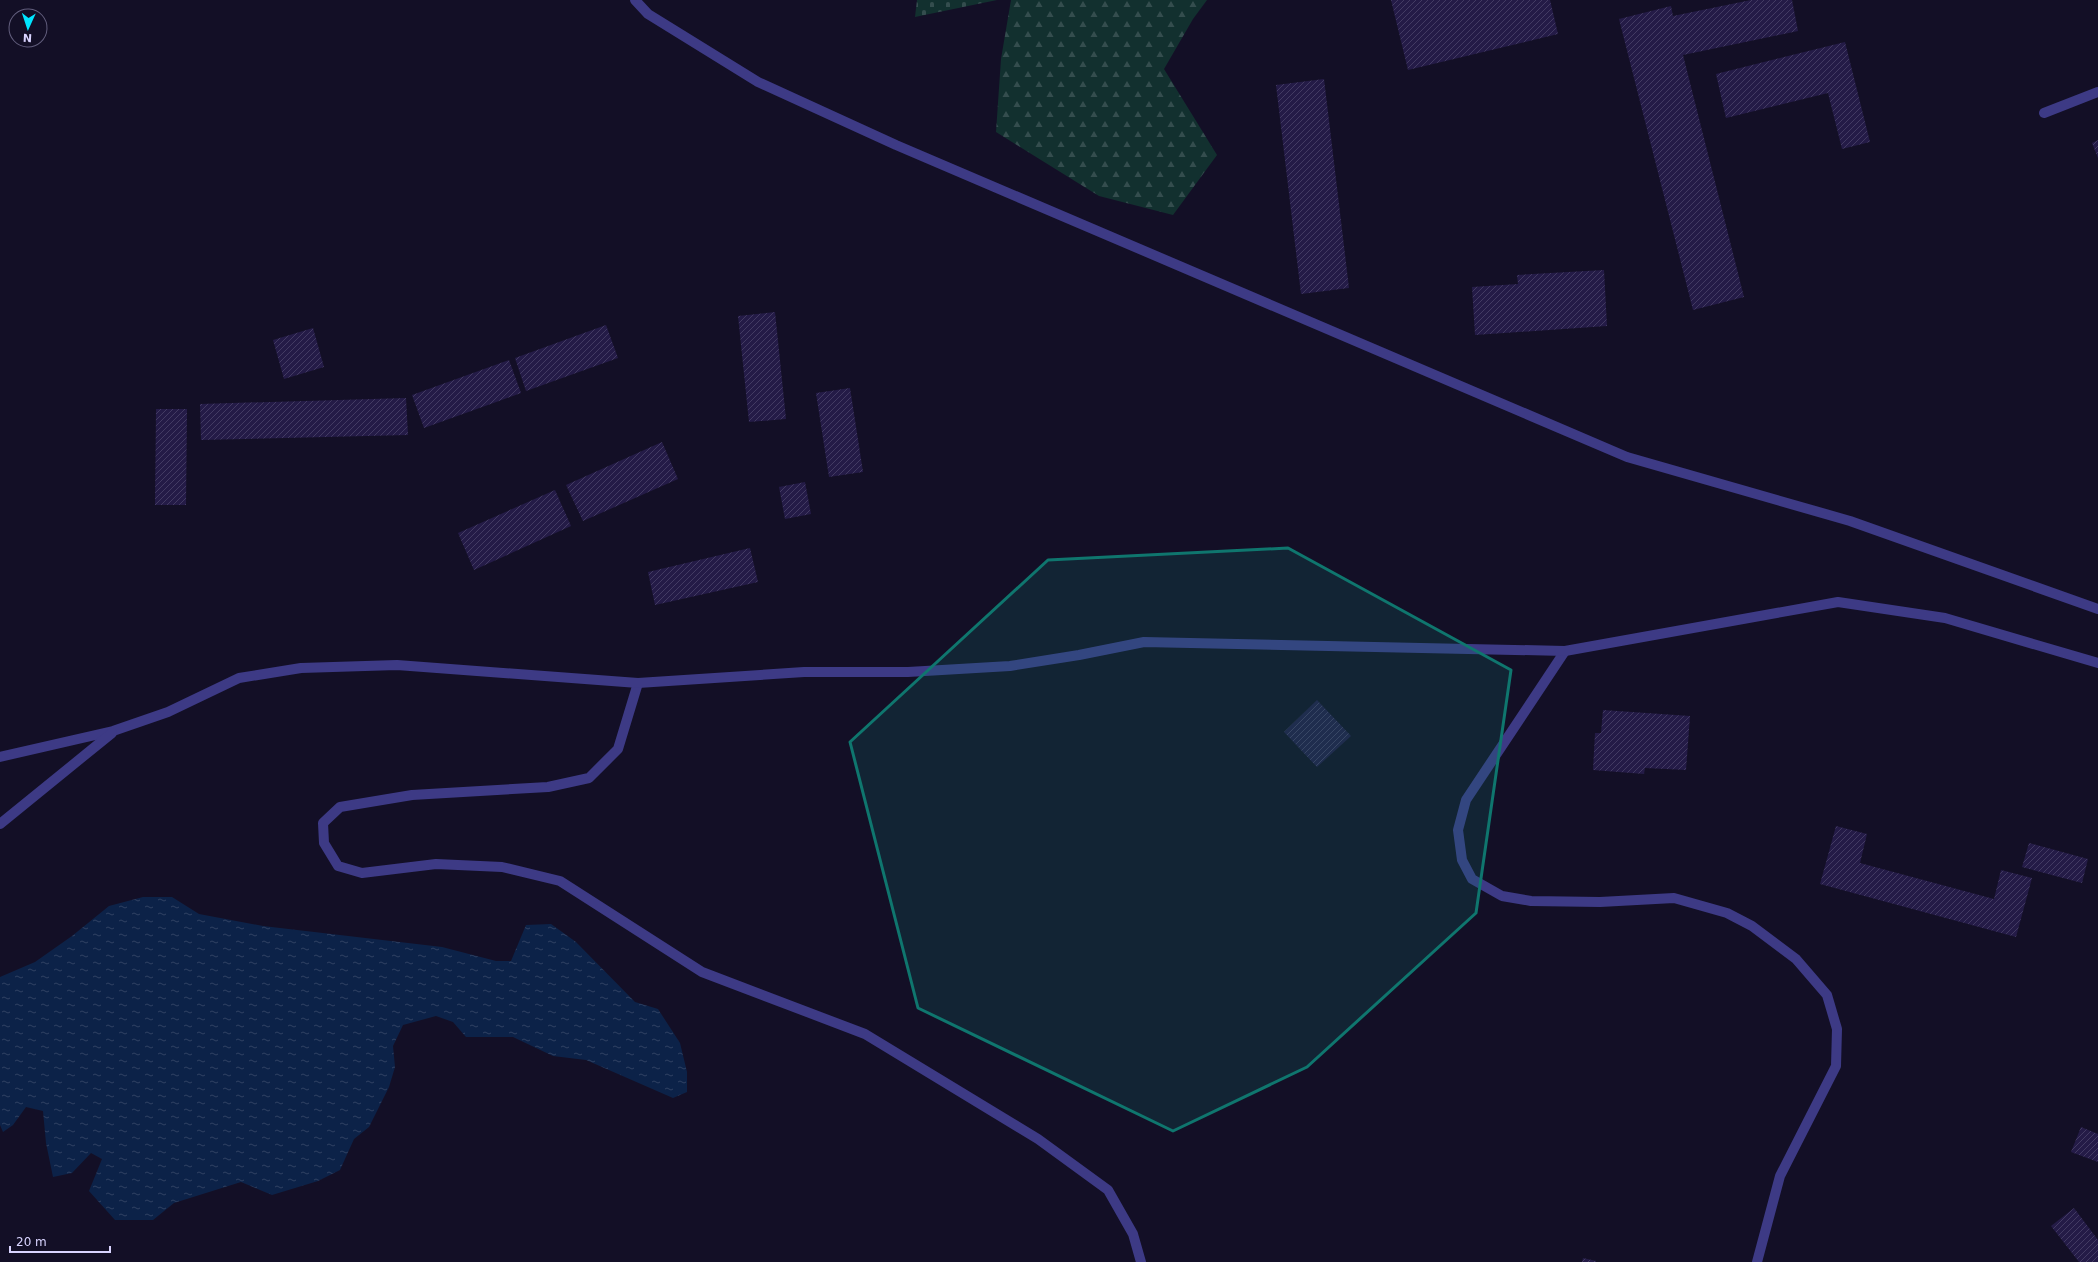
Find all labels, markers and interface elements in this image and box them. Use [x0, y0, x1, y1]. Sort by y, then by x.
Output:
north arrow [8, 8, 48, 48]
text: N [23, 31, 32, 44]
scale bar [10, 1228, 110, 1254]
text: 20 m [16, 1235, 47, 1249]

